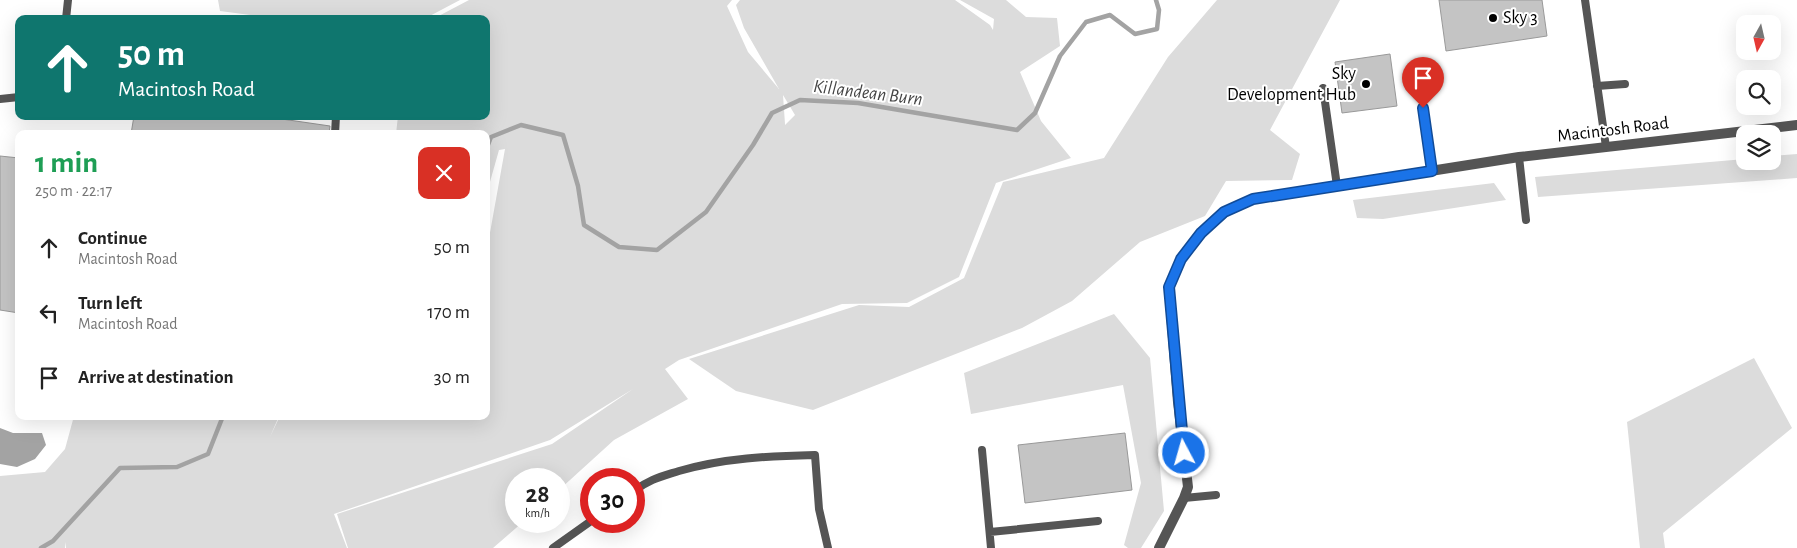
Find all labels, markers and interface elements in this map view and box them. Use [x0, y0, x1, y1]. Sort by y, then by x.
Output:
place label: Sky 3 [1503, 9, 1538, 27]
marker: Sky 3 [1487, 12, 1499, 24]
north arrow [1736, 15, 1781, 60]
map controls [1736, 15, 1781, 170]
icon: ahead [35, 35, 100, 100]
text: 50 m [118, 37, 185, 72]
pin [1402, 57, 1444, 108]
icon: arrive [1409, 64, 1437, 92]
place label: Sky Development Hub [1227, 65, 1356, 104]
button: search [1736, 70, 1781, 115]
water label: Killandean Burn [812, 77, 924, 109]
text: Macintosh Road [118, 78, 255, 100]
marker: Sky Development Hub [1360, 78, 1372, 90]
street label: Macintosh Road [1556, 114, 1670, 146]
button: layers [1736, 125, 1781, 170]
button: close [418, 147, 470, 199]
text: 1 min [35, 148, 98, 178]
text: 250 m · 22:17 [35, 183, 112, 199]
text: Continue [78, 229, 147, 248]
icon: ahead [35, 234, 63, 262]
text: 50 m [434, 238, 470, 257]
text: Macintosh Road [78, 251, 178, 267]
text: Turn left [78, 294, 142, 313]
icon: left [35, 299, 63, 327]
text: 170 m [427, 303, 470, 322]
text: Macintosh Road [78, 316, 178, 332]
icon: arrive [35, 364, 63, 392]
text: Arrive at destination [78, 368, 234, 387]
text: 30 m [434, 368, 470, 387]
position arrow [1157, 426, 1209, 478]
speed limit sign: 30 [580, 468, 645, 533]
text: 28 [525, 482, 550, 507]
text: km/h [525, 507, 550, 519]

